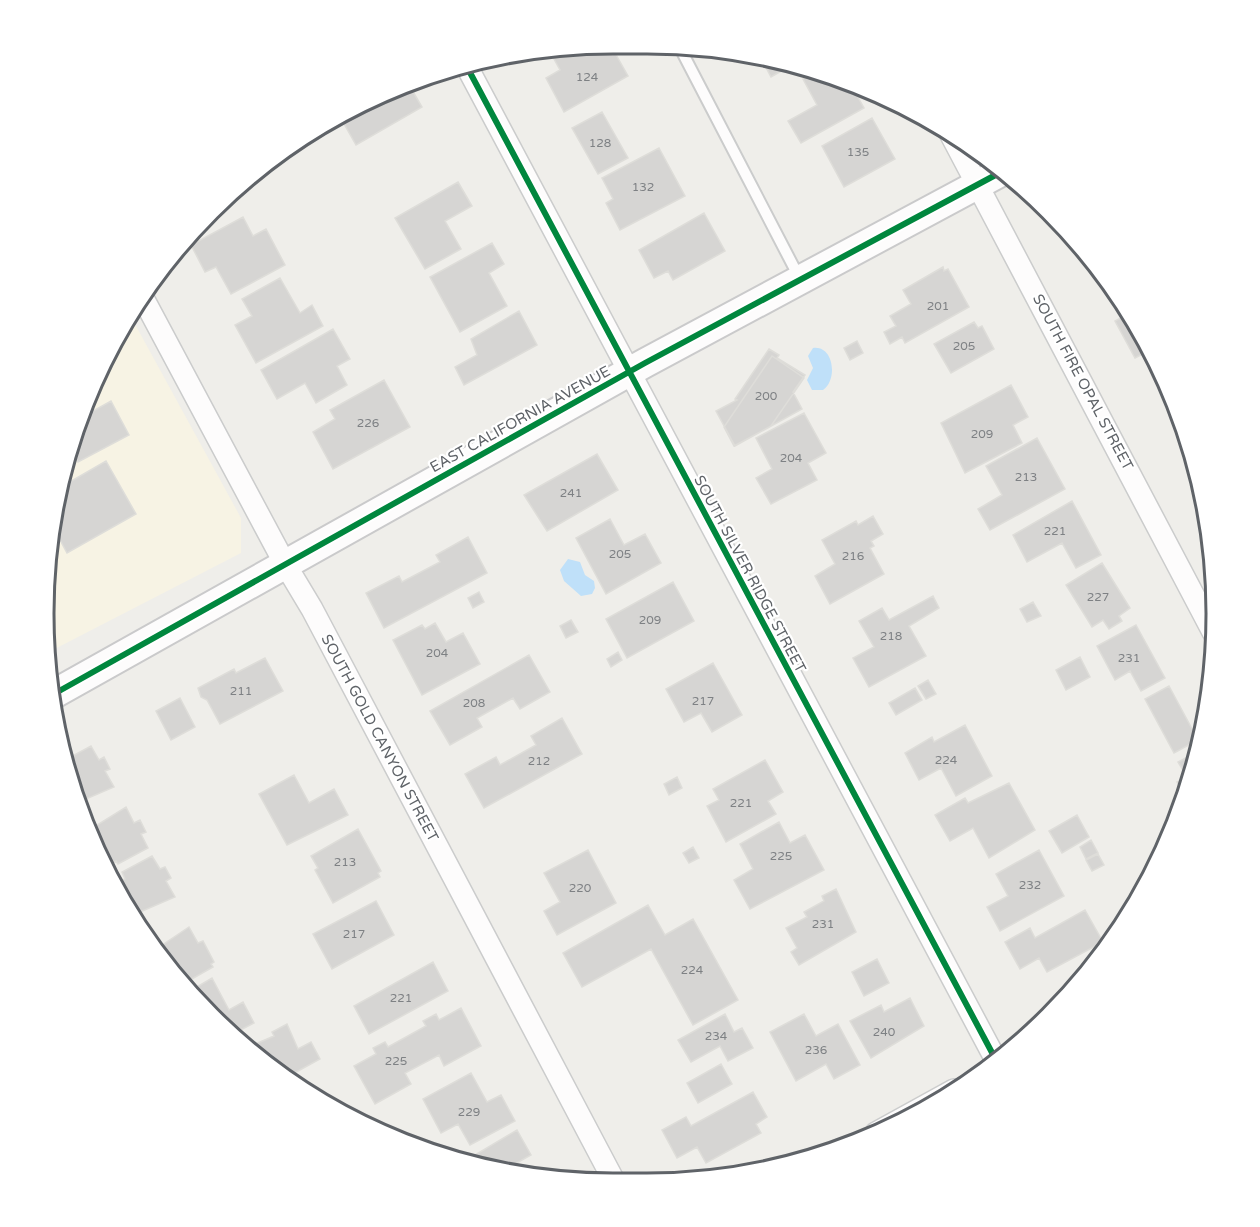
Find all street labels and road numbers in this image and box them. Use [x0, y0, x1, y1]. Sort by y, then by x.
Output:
street label: SOUTH FIRE OPAL STREET [1029, 291, 1137, 473]
street label: EAST CALIFORNIA AVENUE [427, 362, 613, 476]
street label: SOUTH SILVER RIDGE STREET [690, 472, 810, 676]
street label: SOUTH GOLD CANYON STREET [318, 631, 442, 845]

